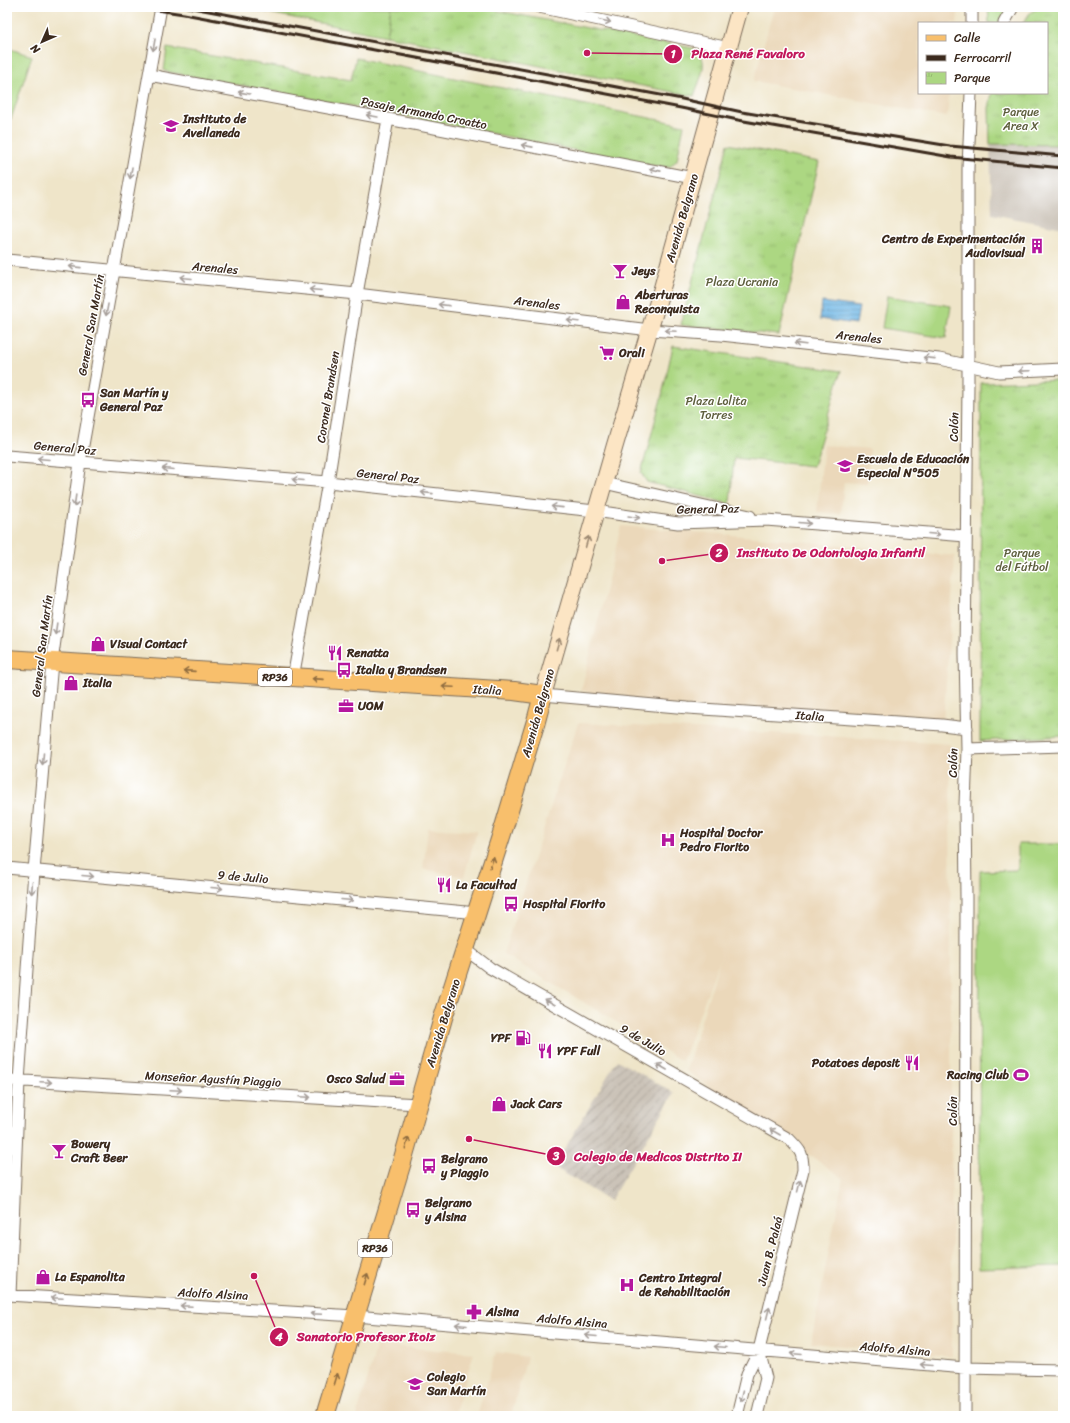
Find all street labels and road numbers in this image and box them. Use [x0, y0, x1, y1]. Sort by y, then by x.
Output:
street label: Pasaje Armando Croatto [359, 90, 489, 136]
street label: Avenida Belgrano [659, 171, 705, 266]
street label: Arenales [190, 255, 239, 281]
street label: General San Martín [71, 272, 111, 377]
street label: Arenales [512, 289, 562, 317]
street label: Arenales [834, 324, 884, 350]
street label: Coronel Brandsen [310, 349, 346, 445]
street label: Colón [943, 411, 965, 442]
street label: General Paz [33, 434, 98, 462]
street label: General Paz [356, 462, 421, 490]
street label: General Paz [676, 497, 740, 521]
street label: General San Martín [25, 593, 59, 698]
street label: Avenida Belgrano [515, 666, 561, 761]
road number: RP36 [258, 668, 292, 686]
street label: Italia [471, 678, 502, 702]
street label: Italia [794, 704, 825, 728]
street label: Colón [942, 747, 964, 778]
street label: 9 de Julio [217, 864, 269, 890]
street label: Avenida Belgrano [419, 976, 467, 1071]
street label: 9 de Julio [615, 1018, 671, 1062]
street label: Monseñor Agustín Piaggio [144, 1064, 282, 1094]
street label: Colón [942, 1096, 964, 1126]
street label: Juan B. Palaá [751, 1214, 789, 1289]
road number: RP36 [358, 1239, 392, 1257]
street label: Adolfo Alsina [176, 1281, 249, 1307]
street label: Adolfo Alsina [535, 1307, 608, 1335]
street label: Adolfo Alsina [858, 1335, 931, 1363]

